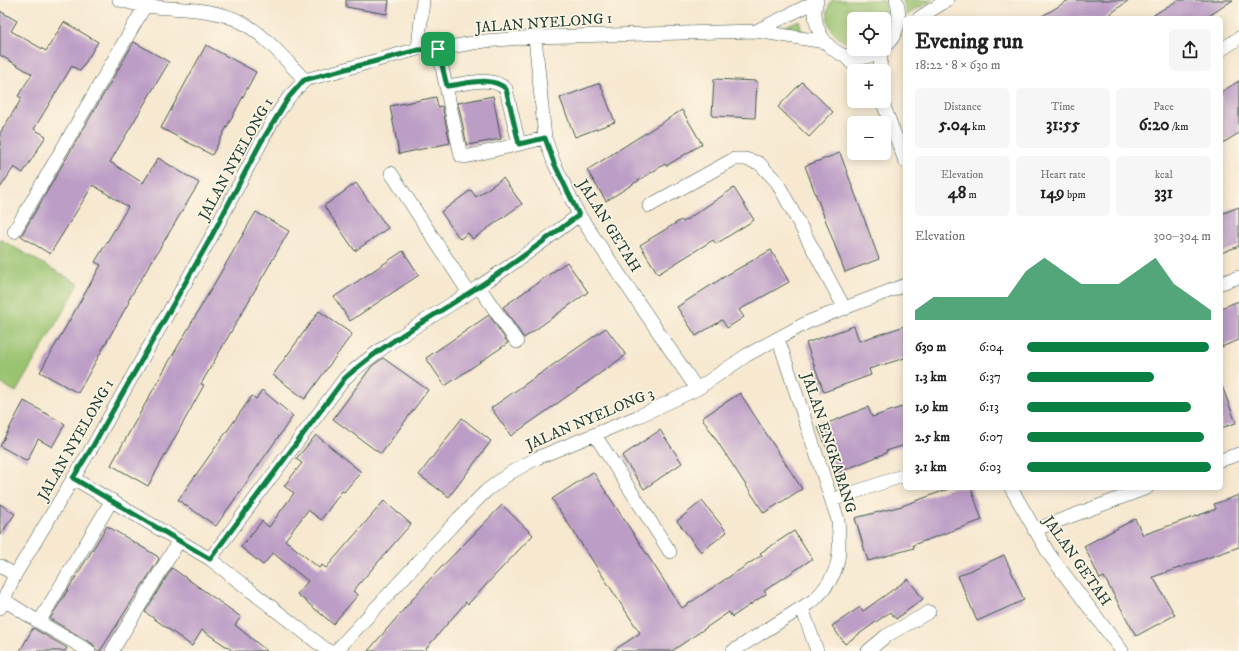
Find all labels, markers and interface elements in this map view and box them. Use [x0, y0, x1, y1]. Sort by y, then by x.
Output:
street label: JALAN NYELONG 1 [473, 9, 613, 37]
map controls [847, 12, 891, 160]
button: locate [847, 12, 891, 56]
text: Evening run [915, 28, 1023, 55]
button: share [1169, 29, 1211, 71]
pin [421, 32, 455, 66]
icon: arrive [427, 38, 449, 60]
text: 18:22 · 8 × 630 m [915, 57, 1001, 73]
button: + [847, 64, 891, 108]
street label: JALAN NYELONG 1 [194, 95, 277, 225]
text: Distance [943, 100, 981, 114]
text: Time [1051, 100, 1075, 114]
text: Pace [1153, 100, 1174, 114]
text: 5.04 [939, 114, 970, 136]
text: 31:55 [1046, 114, 1080, 136]
text: 6:20 [1139, 114, 1170, 136]
button: − [847, 116, 891, 160]
text: km [970, 120, 986, 134]
text: /km [1170, 120, 1189, 134]
text: Elevation [941, 168, 984, 182]
text: Heart rate [1040, 168, 1086, 182]
text: kcal [1155, 168, 1173, 182]
street label: JALAN GETAH [572, 174, 645, 276]
text: 48 [948, 182, 966, 204]
text: 149 [1040, 182, 1065, 204]
text: 331 [1154, 182, 1173, 204]
text: m [966, 188, 977, 202]
text: bpm [1065, 188, 1086, 202]
text: Elevation [915, 228, 965, 244]
text: 300–304 m [1153, 228, 1211, 244]
text: 630 m [915, 339, 946, 355]
text: 6:04 [979, 339, 1004, 355]
street label: JALAN ENGKABANG [797, 369, 861, 516]
text: 1.3 km [915, 369, 947, 385]
text: 6:37 [979, 369, 1001, 385]
street label: JALAN NYELONG 1 [33, 376, 118, 506]
street label: JALAN NYELONG 3 [521, 384, 657, 455]
text: 1.9 km [915, 399, 948, 415]
text: 6:13 [979, 399, 999, 415]
text: 2.5 km [915, 429, 950, 445]
text: 6:07 [979, 429, 1003, 445]
text: 3.1 km [915, 459, 947, 475]
text: 6:03 [979, 459, 1001, 475]
street label: JALAN GETAH [1038, 511, 1115, 610]

